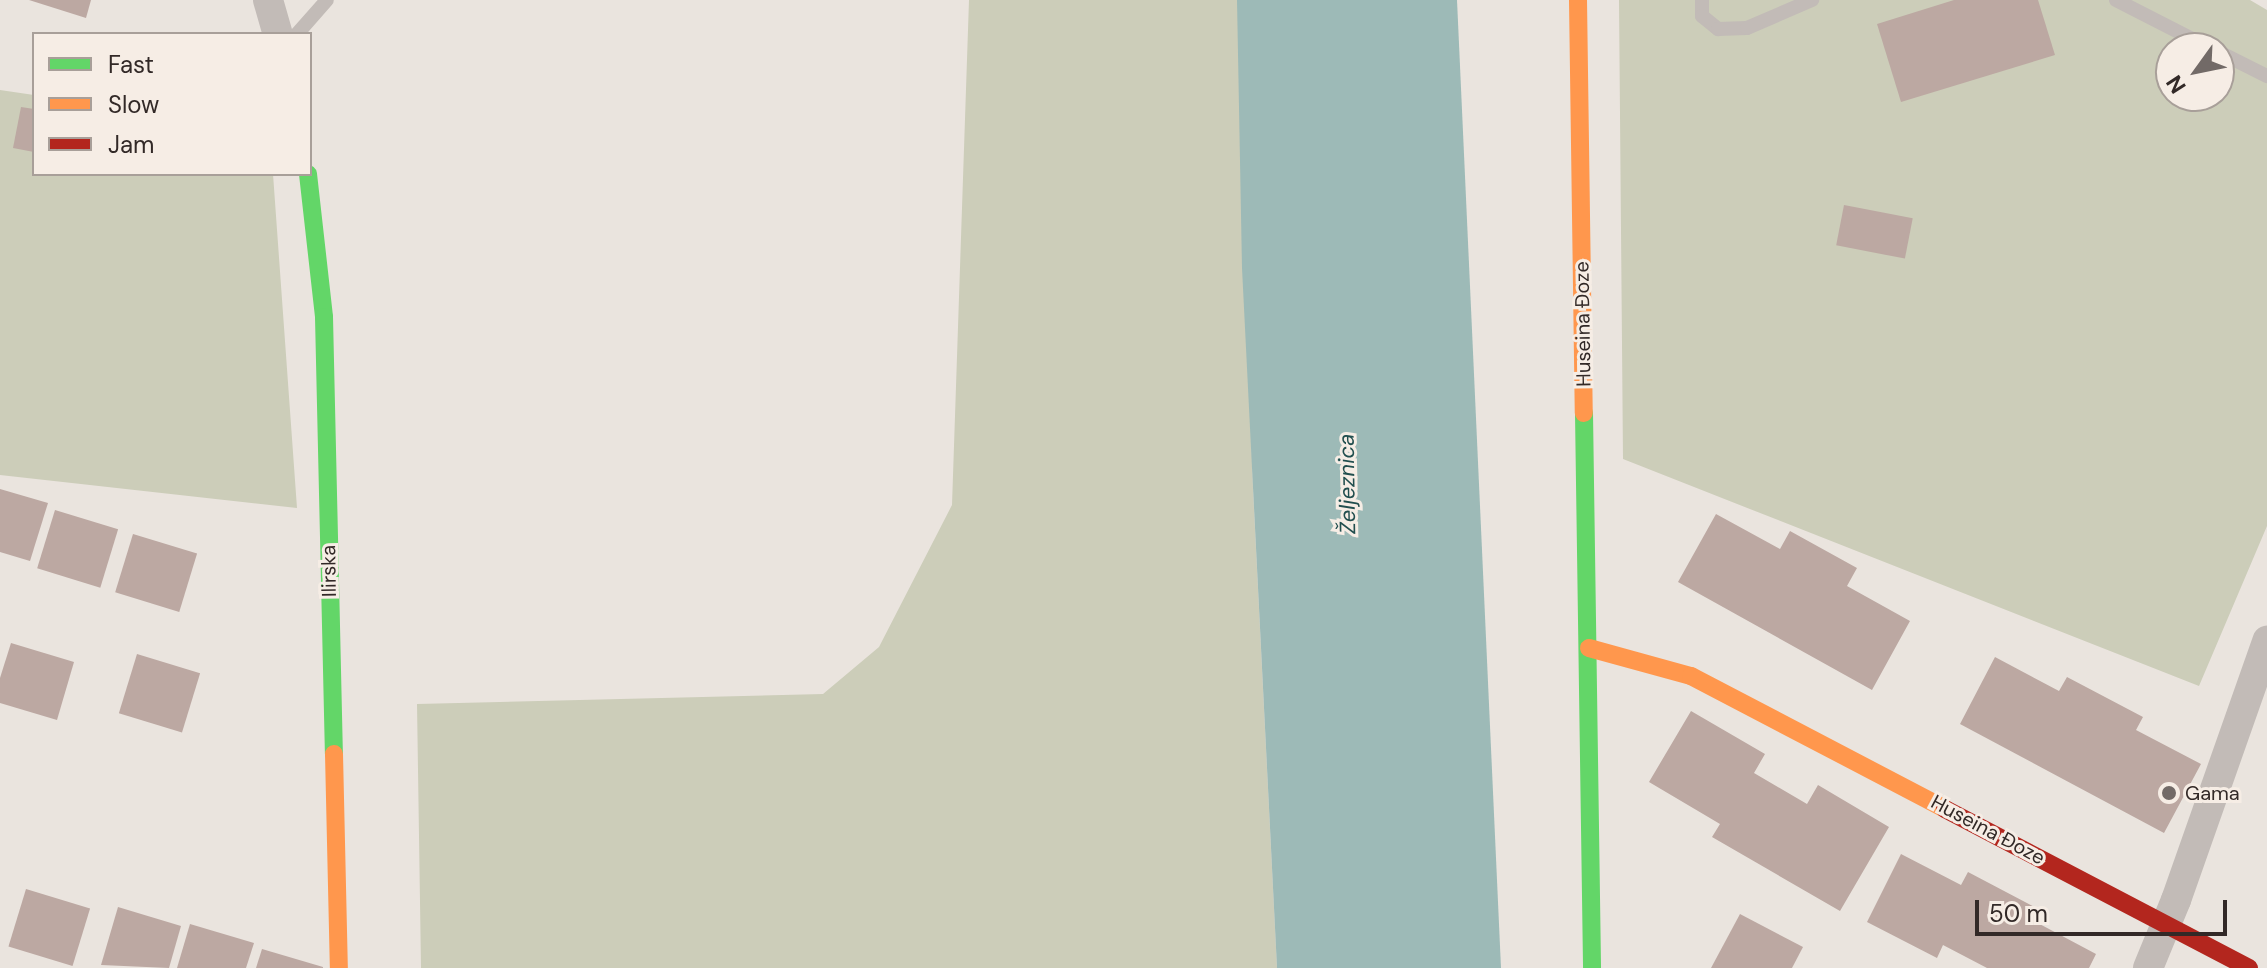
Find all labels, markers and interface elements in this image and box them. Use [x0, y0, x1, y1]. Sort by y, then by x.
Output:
legend [32, 32, 312, 176]
north arrow [2155, 32, 2235, 112]
text: Fast [108, 49, 154, 80]
text: N [2160, 70, 2193, 99]
text: Slow [108, 89, 159, 120]
text: Jam [108, 129, 154, 160]
street label: Huseina Đoze [1570, 261, 1596, 387]
water label: Željeznica [1333, 434, 1361, 534]
street label: Ilirska [317, 545, 341, 597]
place label: Gama [2185, 781, 2240, 805]
marker: Gama [2160, 784, 2178, 802]
street label: Huseina Đoze [1927, 790, 2049, 870]
scale bar [1979, 884, 2231, 934]
text: 50 m [1989, 898, 2048, 929]

